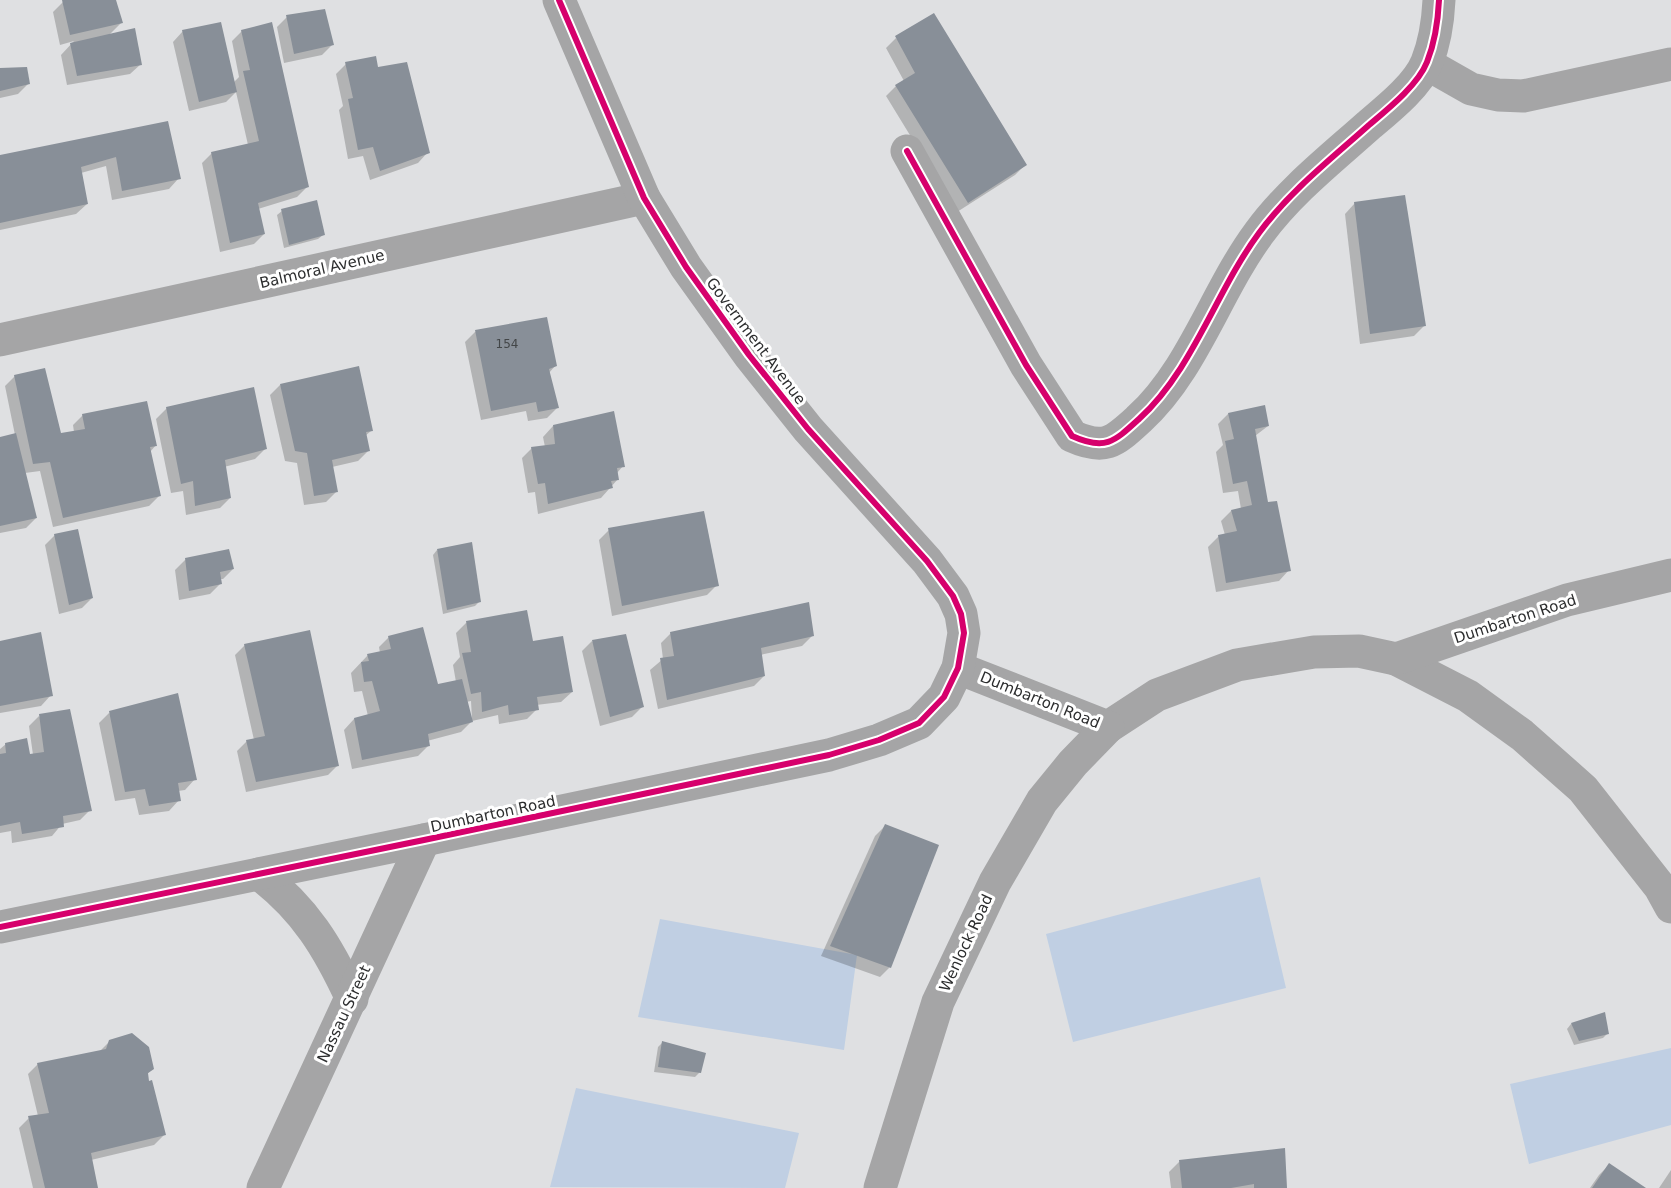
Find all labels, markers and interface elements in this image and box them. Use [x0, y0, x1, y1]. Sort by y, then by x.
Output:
street label: Balmoral Avenue [258, 246, 386, 292]
street label: Government Avenue [702, 274, 810, 408]
house number: 154 [496, 337, 518, 351]
street label: Dumbarton Road [1452, 591, 1578, 647]
street label: Dumbarton Road [978, 668, 1102, 732]
street label: Dumbarton Road [429, 792, 557, 836]
street label: Wenlock Road [936, 891, 996, 995]
street label: Nassau Street [314, 962, 374, 1065]

